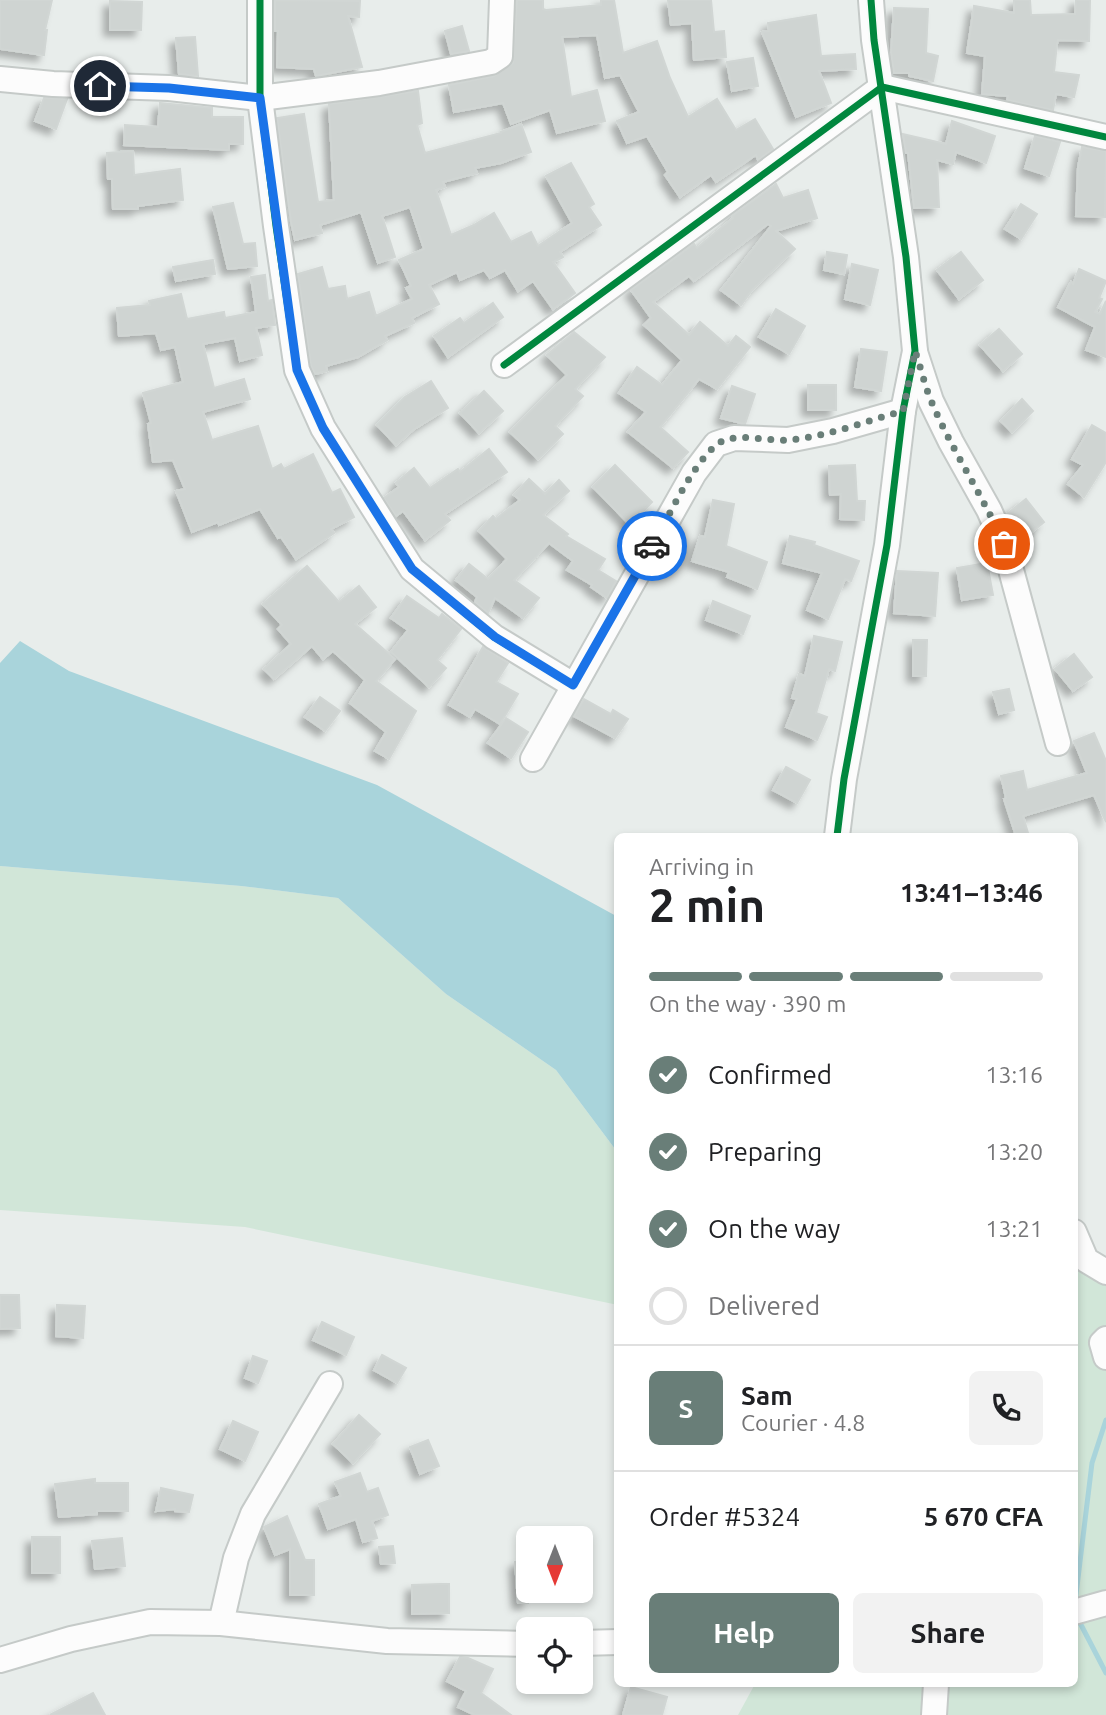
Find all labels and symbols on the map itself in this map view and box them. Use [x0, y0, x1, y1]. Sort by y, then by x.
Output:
pin [70, 56, 130, 116]
courier [617, 511, 687, 581]
pin [974, 514, 1034, 574]
north arrow [516, 1526, 593, 1603]

